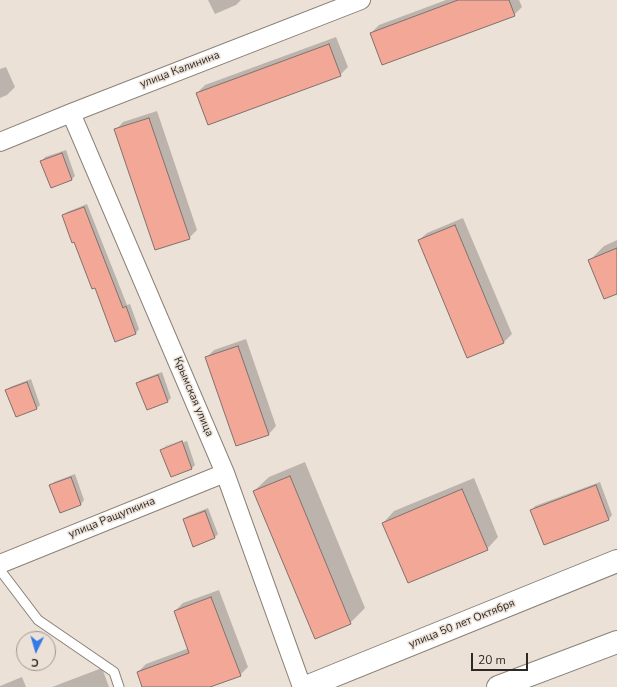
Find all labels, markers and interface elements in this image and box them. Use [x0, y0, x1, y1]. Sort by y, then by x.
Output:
street label: улица Калинина [138, 49, 222, 91]
street label: Крымская улица [170, 355, 216, 439]
street label: улица Ращупкина [67, 495, 157, 541]
street label: улица 50 лет Октября [407, 597, 517, 651]
north arrow [16, 631, 56, 671]
scale bar [473, 645, 530, 671]
text: 20 m [478, 652, 506, 668]
text: С [31, 655, 39, 670]

